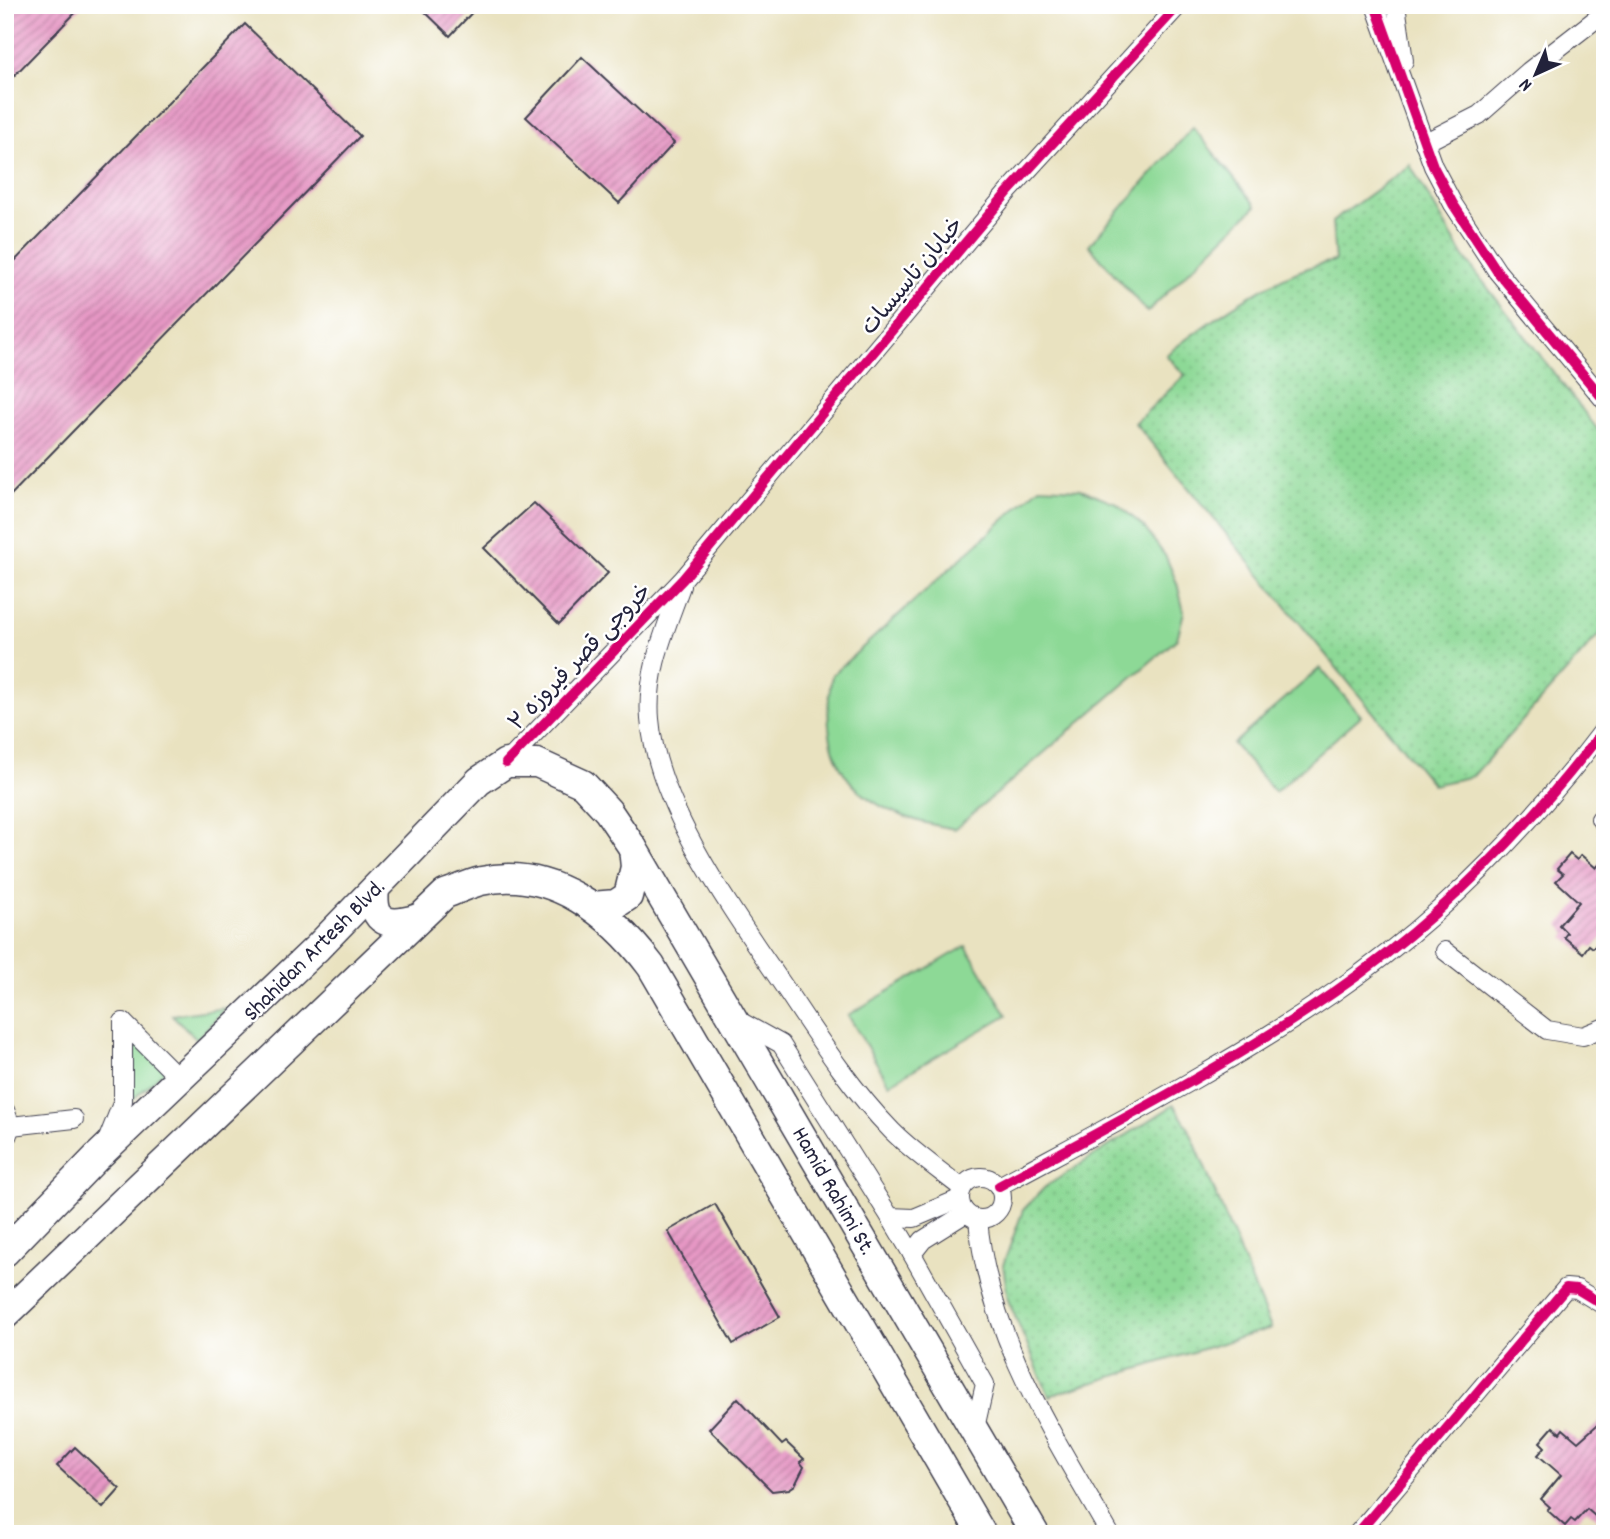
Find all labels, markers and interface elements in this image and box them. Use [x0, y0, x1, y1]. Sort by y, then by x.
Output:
north arrow [1502, 38, 1572, 108]
text: N [1514, 71, 1539, 97]
street label: خیابان تاسیسات [854, 211, 973, 344]
street label: خروجی قصر فیروزه ۲ [502, 577, 661, 740]
street label: Shahidan Artesh Blvd. [237, 873, 394, 1030]
street label: Hamid Rahimi St. [782, 1122, 882, 1262]

